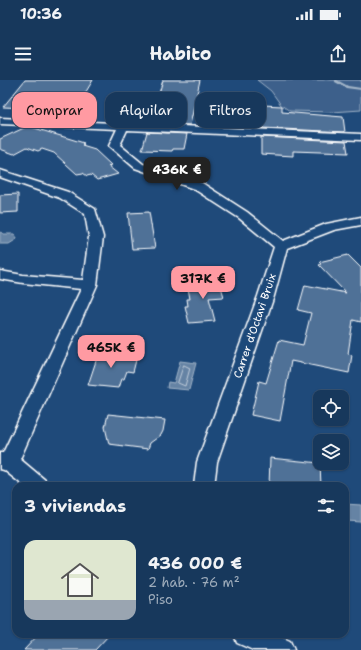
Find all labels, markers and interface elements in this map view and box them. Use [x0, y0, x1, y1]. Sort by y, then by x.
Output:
text: 10:36 [20, 4, 62, 24]
text: Habito [149, 42, 212, 66]
icon: menu [12, 43, 34, 65]
icon: share [327, 43, 349, 65]
chip: Comprar [12, 92, 97, 128]
chip: Alquilar [105, 92, 187, 128]
chip: Filtros [195, 92, 266, 128]
pin: 436K € [144, 157, 210, 191]
text: 436K € [152, 161, 202, 178]
pin: 317K € [170, 266, 236, 300]
text: 317K € [180, 270, 226, 287]
street label: Carrer d'Octavi Bruix [230, 271, 280, 380]
pin: 465K € [78, 335, 144, 369]
text: 465K € [87, 339, 135, 356]
map controls [313, 390, 349, 470]
button: locate [313, 390, 349, 426]
button: layers [313, 434, 349, 470]
text: 3 viviendas [24, 495, 126, 517]
icon: filters [315, 495, 337, 517]
text: 436 000 € [148, 552, 242, 574]
icon: home [56, 556, 104, 604]
text: 2 hab. · 76 m² [148, 574, 240, 591]
text: Piso [148, 591, 173, 608]

